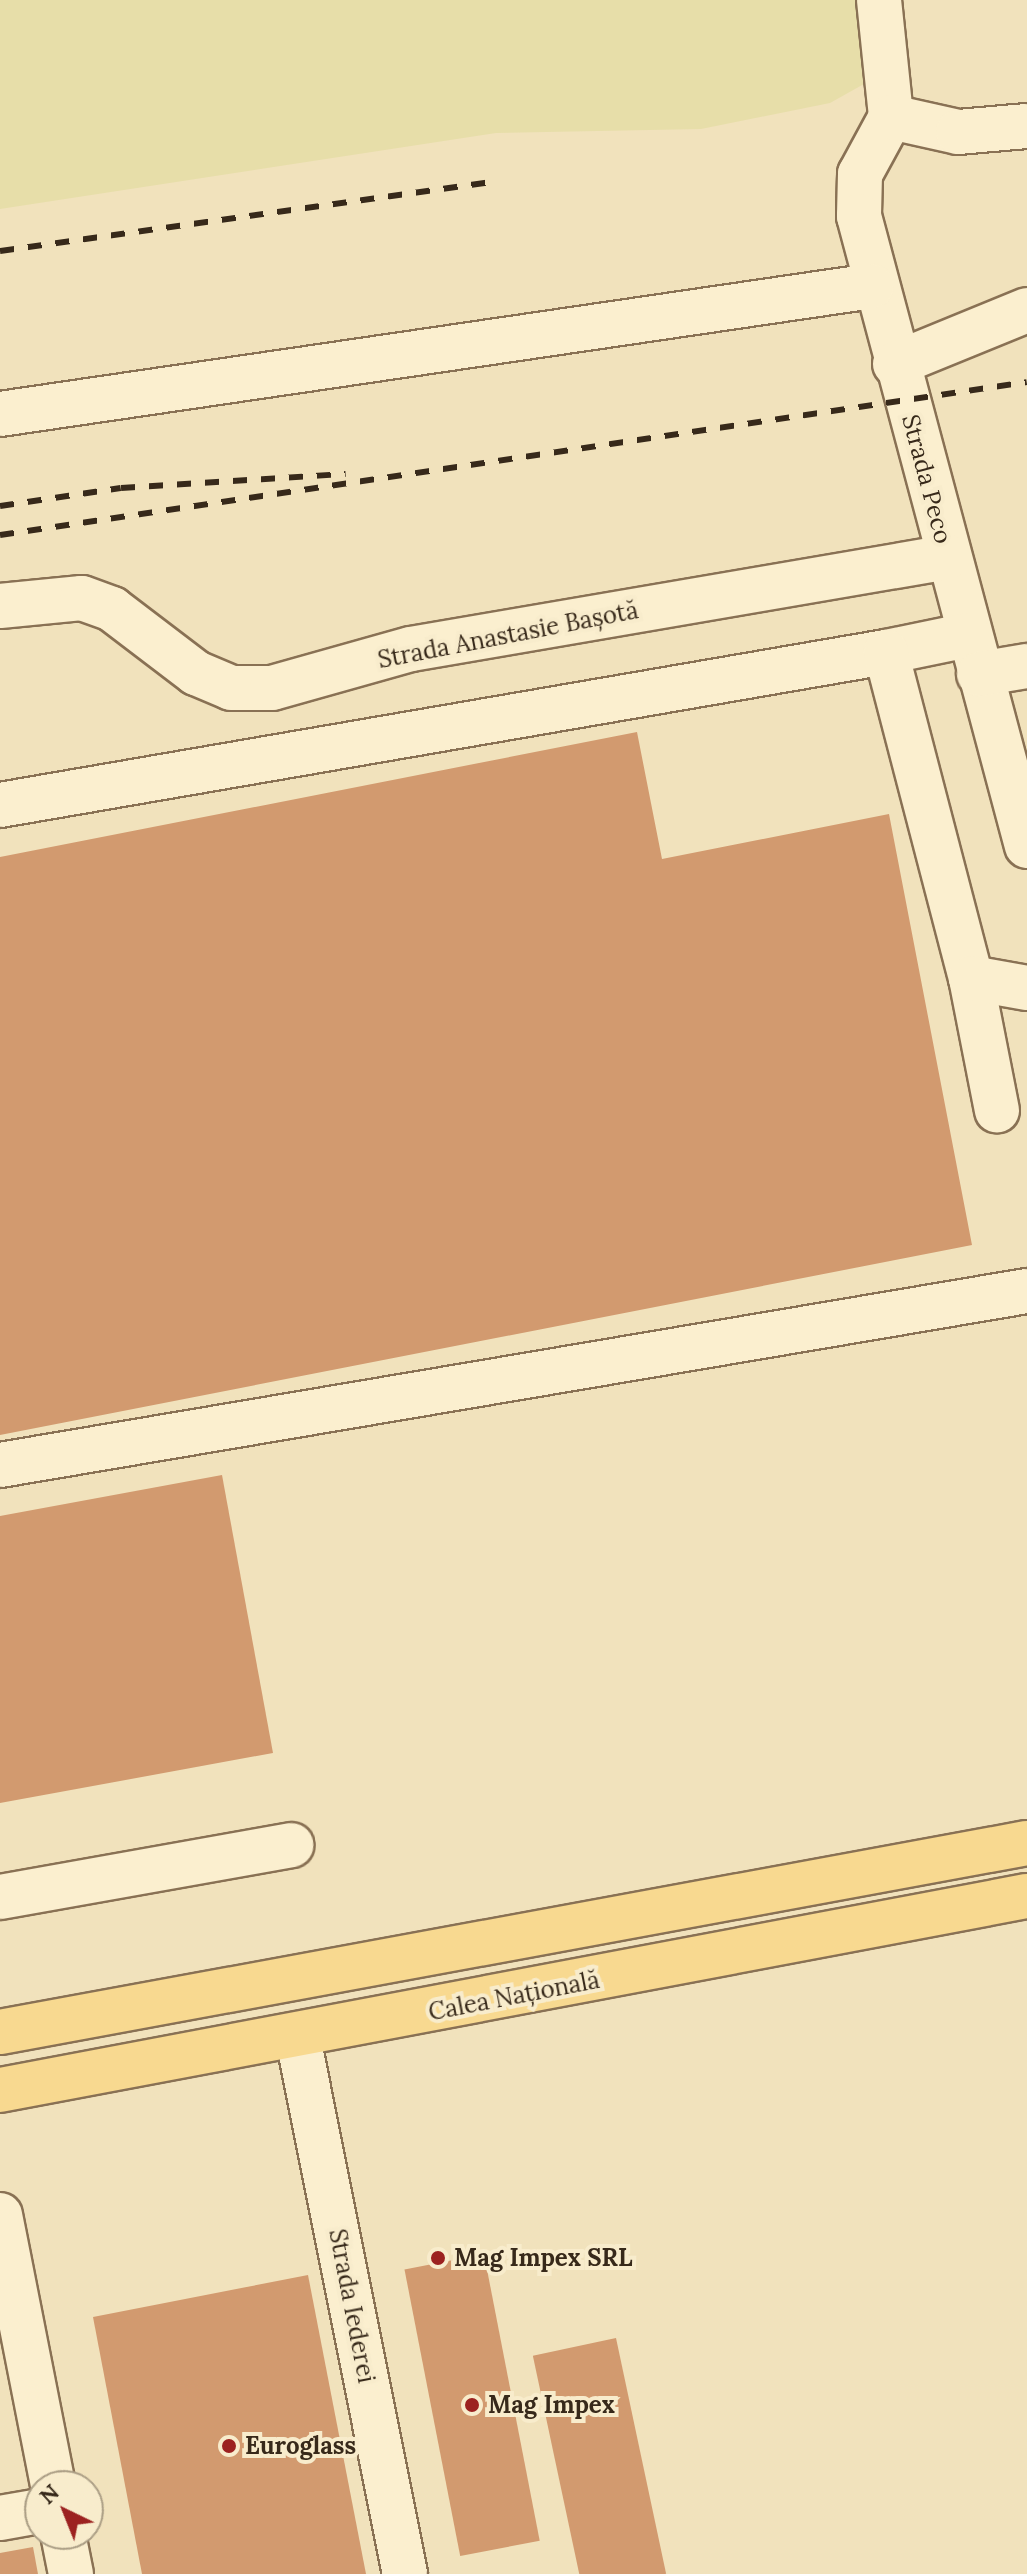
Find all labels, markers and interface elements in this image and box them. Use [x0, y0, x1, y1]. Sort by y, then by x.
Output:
street label: Strada Peco [896, 411, 958, 547]
street label: Strada Anastasie Bașotă [375, 596, 641, 674]
street label: Calea Națională [426, 1965, 602, 2027]
street label: Strada Iederei [323, 2227, 381, 2385]
place label: Mag Impex SRL [454, 2244, 633, 2272]
marker: Mag Impex SRL [429, 2249, 447, 2267]
place label: Mag Impex [488, 2391, 615, 2419]
marker: Mag Impex [463, 2396, 481, 2414]
place label: Euroglass [245, 2432, 356, 2460]
marker: Euroglass [220, 2437, 238, 2455]
north arrow [24, 2470, 104, 2550]
text: N [33, 2478, 65, 2510]

